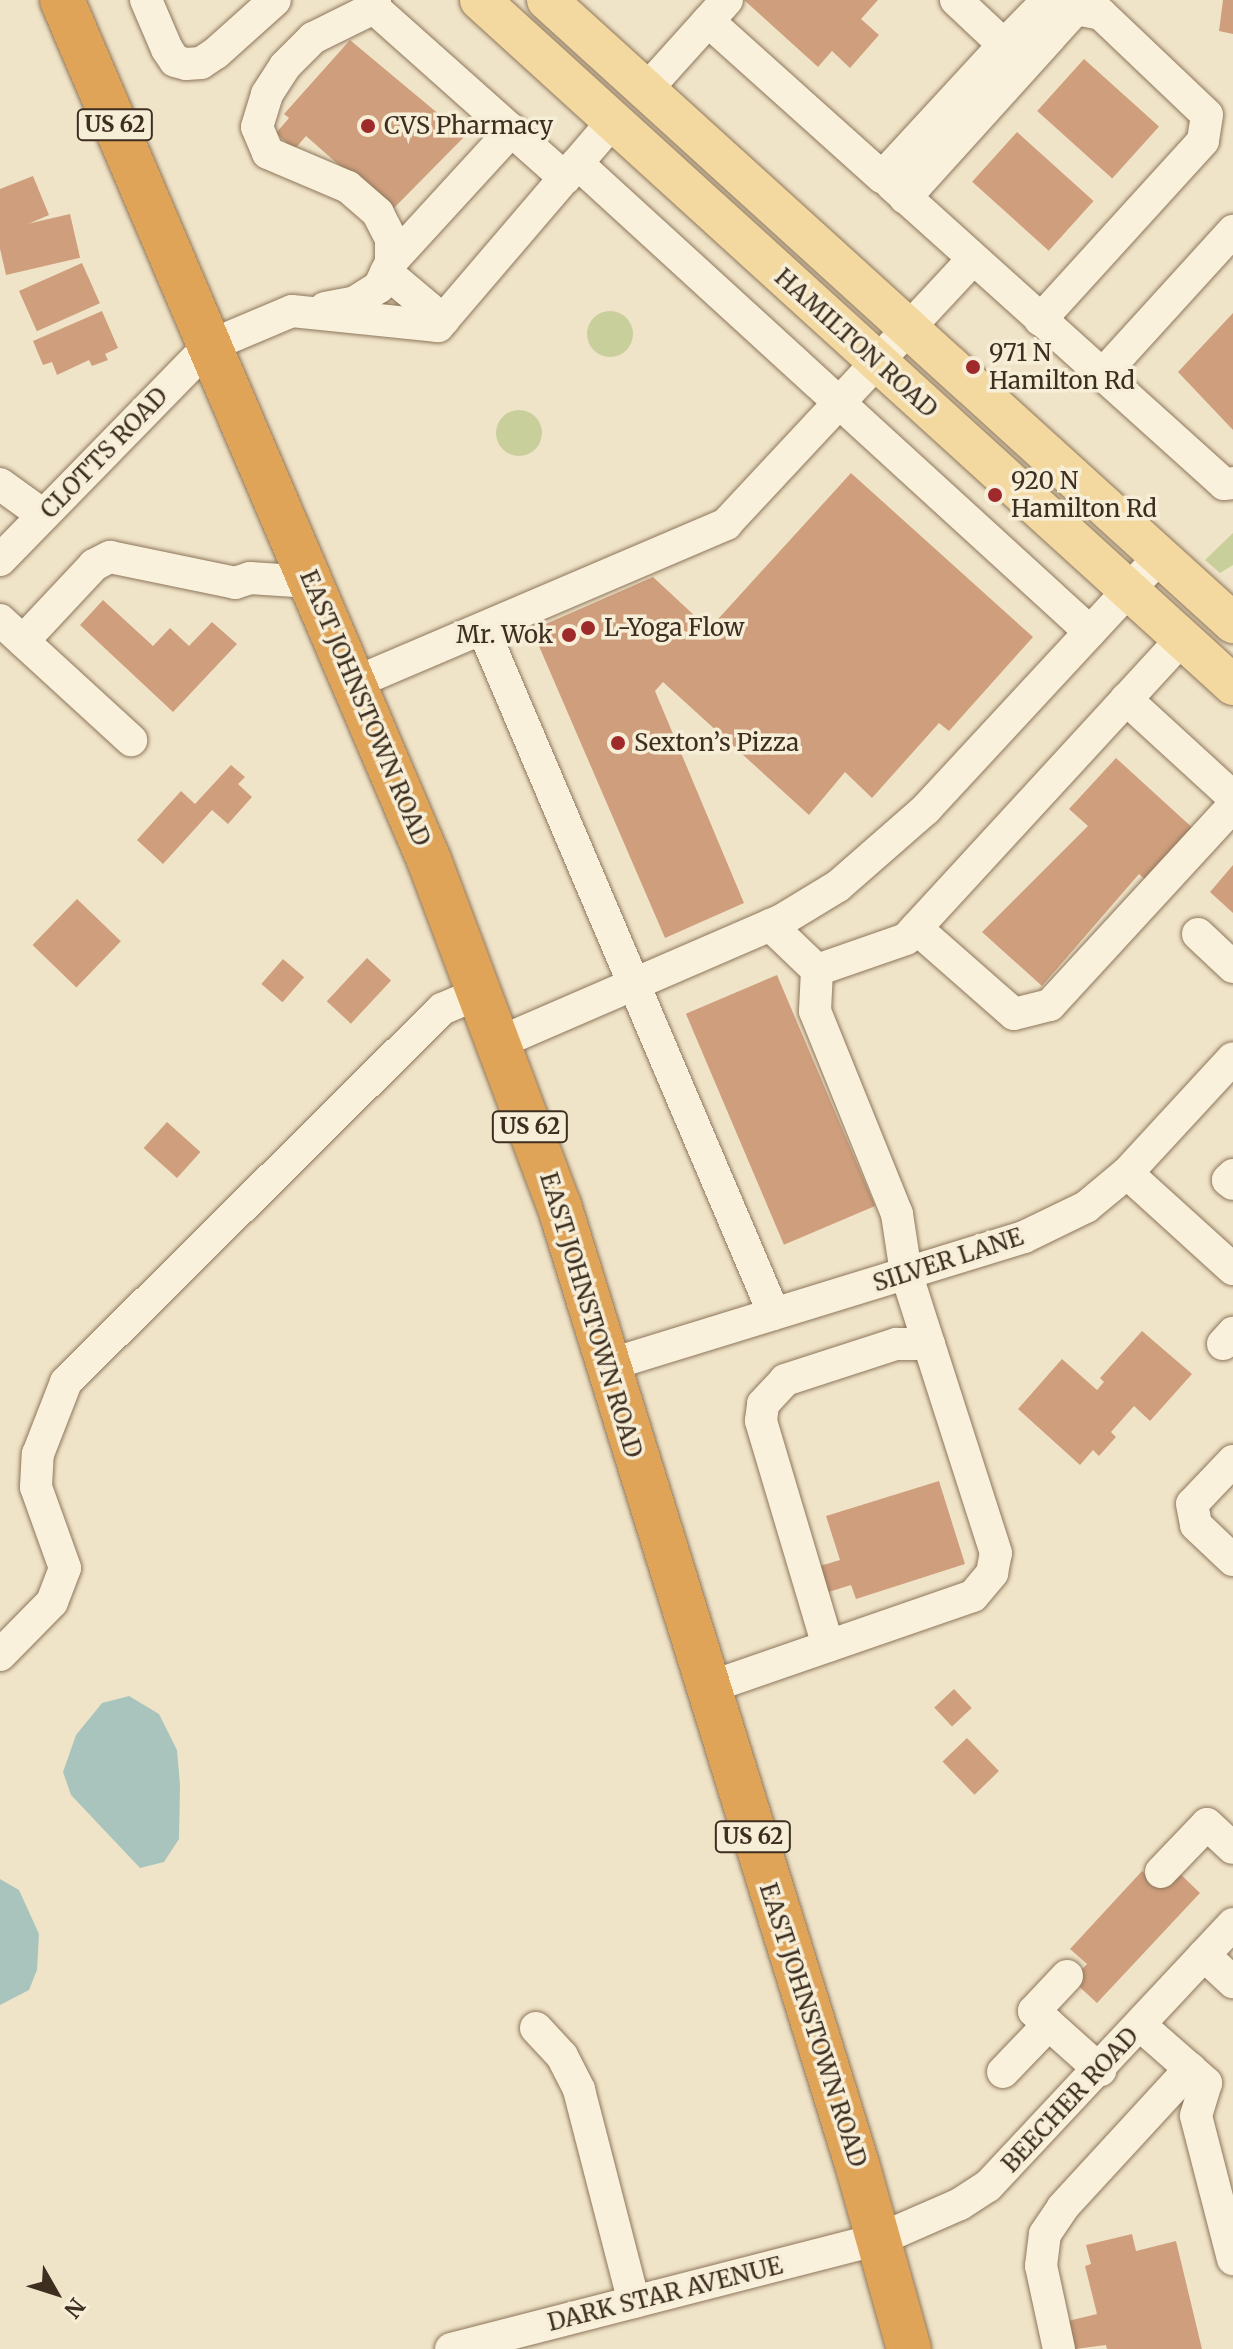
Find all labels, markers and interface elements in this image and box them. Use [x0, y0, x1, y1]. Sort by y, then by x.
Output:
road number: US 62 [75, 107, 155, 143]
place label: CVS Pharmacy [384, 112, 553, 140]
marker: CVS Pharmacy [359, 117, 377, 135]
street label: HAMILTON ROAD [769, 263, 943, 423]
place label: 971 N Hamilton Rd [989, 339, 1135, 395]
marker: 971 N Hamilton Rd [964, 358, 982, 376]
street label: CLOTTS ROAD [34, 382, 174, 524]
place label: 920 N Hamilton Rd [1011, 467, 1157, 523]
marker: 920 N Hamilton Rd [986, 486, 1004, 504]
street label: EAST JOHNSTOWN ROAD [294, 566, 436, 850]
place label: L-Yoga Flow [604, 614, 744, 642]
marker: L-Yoga Flow [579, 619, 597, 637]
place label: Mr. Wok [456, 621, 553, 649]
marker: Mr. Wok [560, 626, 578, 644]
place label: Sexton’s Pizza [634, 729, 799, 757]
marker: Sexton’s Pizza [609, 734, 627, 752]
road number: US 62 [490, 1109, 570, 1145]
street label: EAST JOHNSTOWN ROAD [534, 1169, 648, 1461]
street label: SILVER LANE [869, 1222, 1027, 1298]
road number: US 62 [713, 1819, 793, 1855]
street label: EAST JOHNSTOWN ROAD [753, 1879, 873, 2171]
street label: BEECHER ROAD [996, 2022, 1144, 2178]
street label: DARK STAR AVENUE [545, 2251, 785, 2337]
north arrow [16, 2253, 96, 2333]
text: N [58, 2293, 91, 2324]

